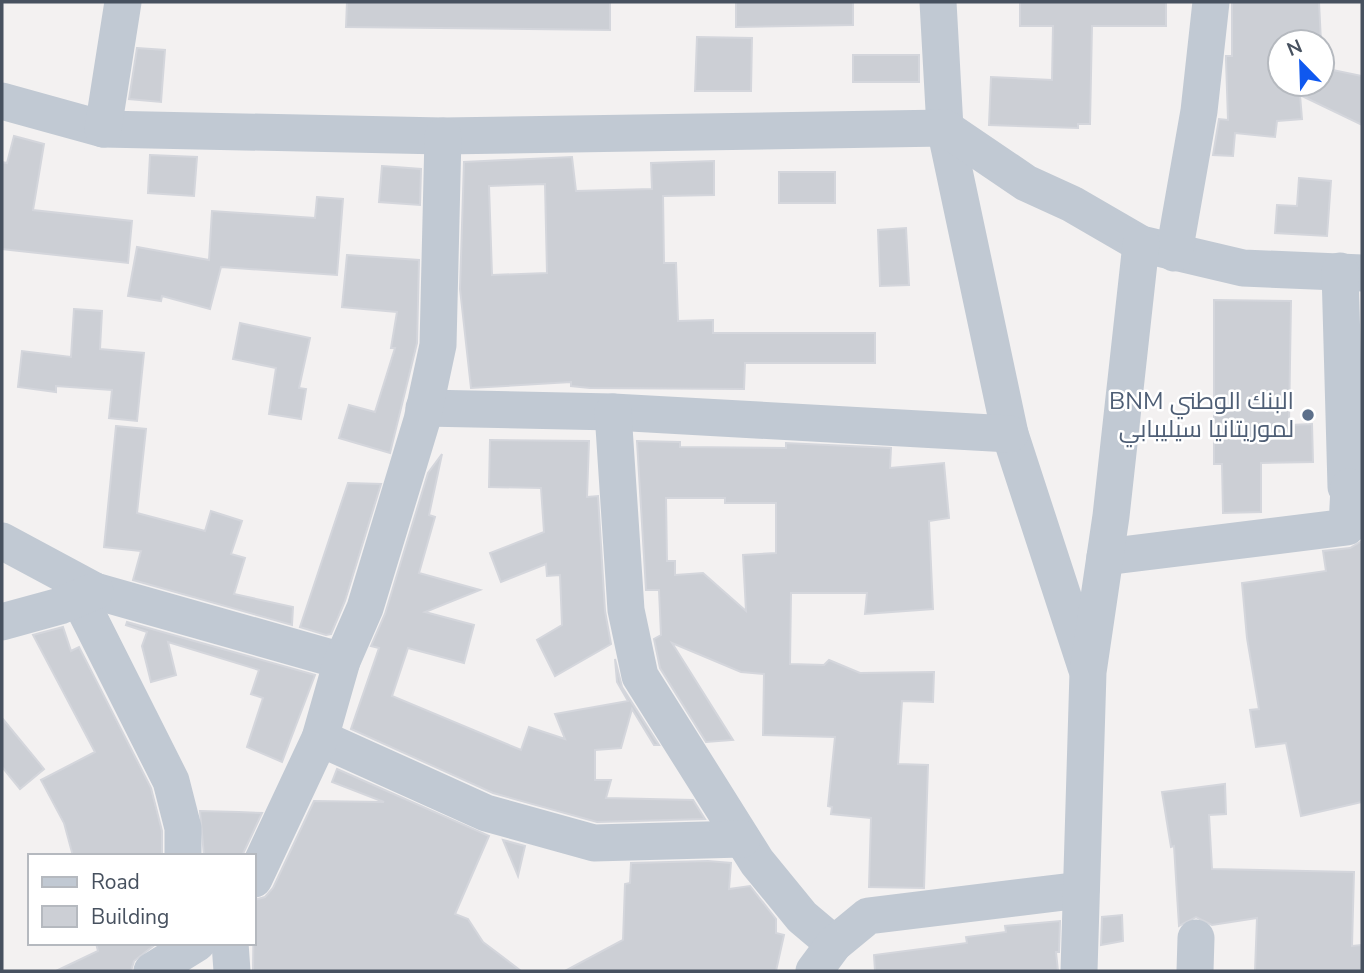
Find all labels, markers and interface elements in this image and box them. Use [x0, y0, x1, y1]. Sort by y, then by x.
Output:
north arrow [1266, 28, 1336, 98]
text: N [1283, 34, 1306, 63]
place label: BNM البنك الوطني لموريتانيا سيليبابي [1109, 385, 1294, 448]
marker: BNM البنك الوطني لموريتانيا سيليبابي [1300, 407, 1316, 423]
legend [28, 854, 256, 945]
text: Road [91, 868, 140, 896]
text: Building [91, 903, 169, 931]

